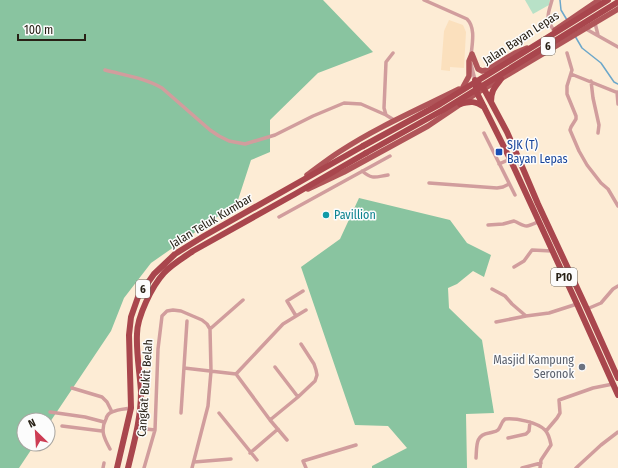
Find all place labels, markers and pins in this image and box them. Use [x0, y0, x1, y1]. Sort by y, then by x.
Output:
place label: SJK (T) Bayan Lepas [507, 138, 568, 166]
marker: SJK (T) Bayan Lepas [494, 147, 504, 157]
place label: Pavillion [334, 208, 376, 222]
marker: Pavillion [321, 210, 331, 220]
place label: Masjid Kampung Seronok [493, 353, 574, 381]
marker: Masjid Kampung Seronok [577, 362, 587, 372]

